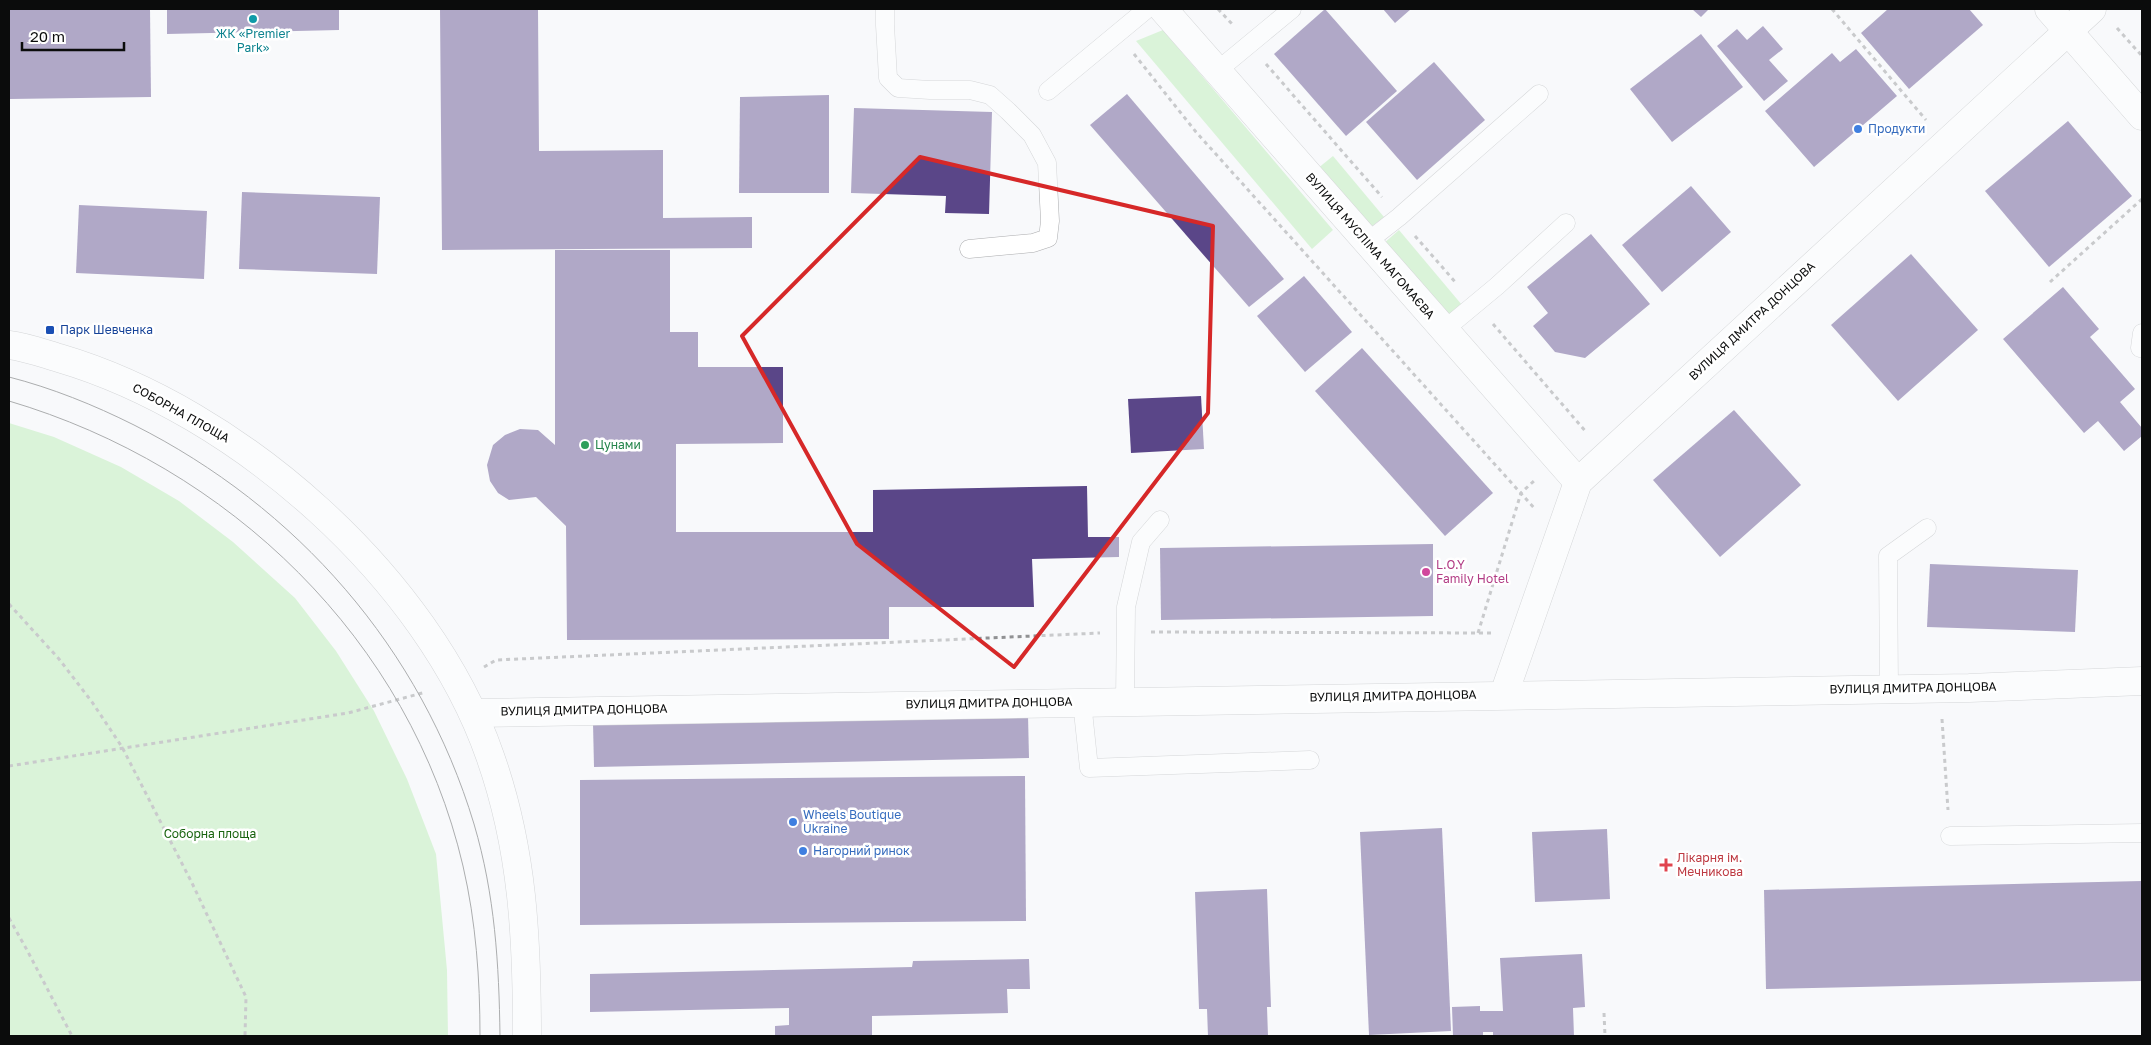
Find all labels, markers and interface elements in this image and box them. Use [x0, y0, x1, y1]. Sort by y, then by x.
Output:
marker: ЖК «Premier Park» [247, 13, 259, 25]
scale bar [22, 20, 125, 52]
place label: ЖК «Premier Park» [216, 26, 291, 55]
text: 20 m [30, 27, 65, 45]
place label: Продукти [1868, 121, 1925, 136]
marker: Продукти [1852, 123, 1864, 135]
street label: ВУЛИЦЯ МУСЛІМА МАГОМАЄВА [1303, 170, 1438, 322]
street label: ВУЛИЦЯ ДМИТРА ДОНЦОВА [1685, 258, 1818, 383]
place label: Парк Шевченка [60, 322, 153, 337]
marker: Парк Шевченка [44, 324, 56, 336]
street label: СОБОРНА ПЛОЩА [130, 380, 232, 445]
place label: Цунами [595, 437, 641, 452]
marker: Цунами [579, 439, 591, 451]
place label: L.O.Y Family Hotel [1436, 557, 1509, 586]
marker: L.O.Y Family Hotel [1420, 566, 1432, 578]
street label: ВУЛИЦЯ ДМИТРА ДОНЦОВА [1829, 679, 1997, 696]
street label: ВУЛИЦЯ ДМИТРА ДОНЦОВА [1309, 687, 1477, 704]
street label: ВУЛИЦЯ ДМИТРА ДОНЦОВА [905, 694, 1073, 711]
street label: ВУЛИЦЯ ДМИТРА ДОНЦОВА [500, 701, 668, 718]
place label: Wheels Boutique Ukraine [803, 807, 901, 836]
marker: Wheels Boutique Ukraine [787, 816, 799, 828]
park label: Соборна площа [164, 826, 256, 841]
place label: Нагорний ринок [813, 843, 910, 858]
marker: Нагорний ринок [797, 845, 809, 857]
place label: Лікарня ім. Мечникова [1677, 850, 1743, 879]
marker: Лікарня ім. Мечникова [1659, 858, 1673, 872]

